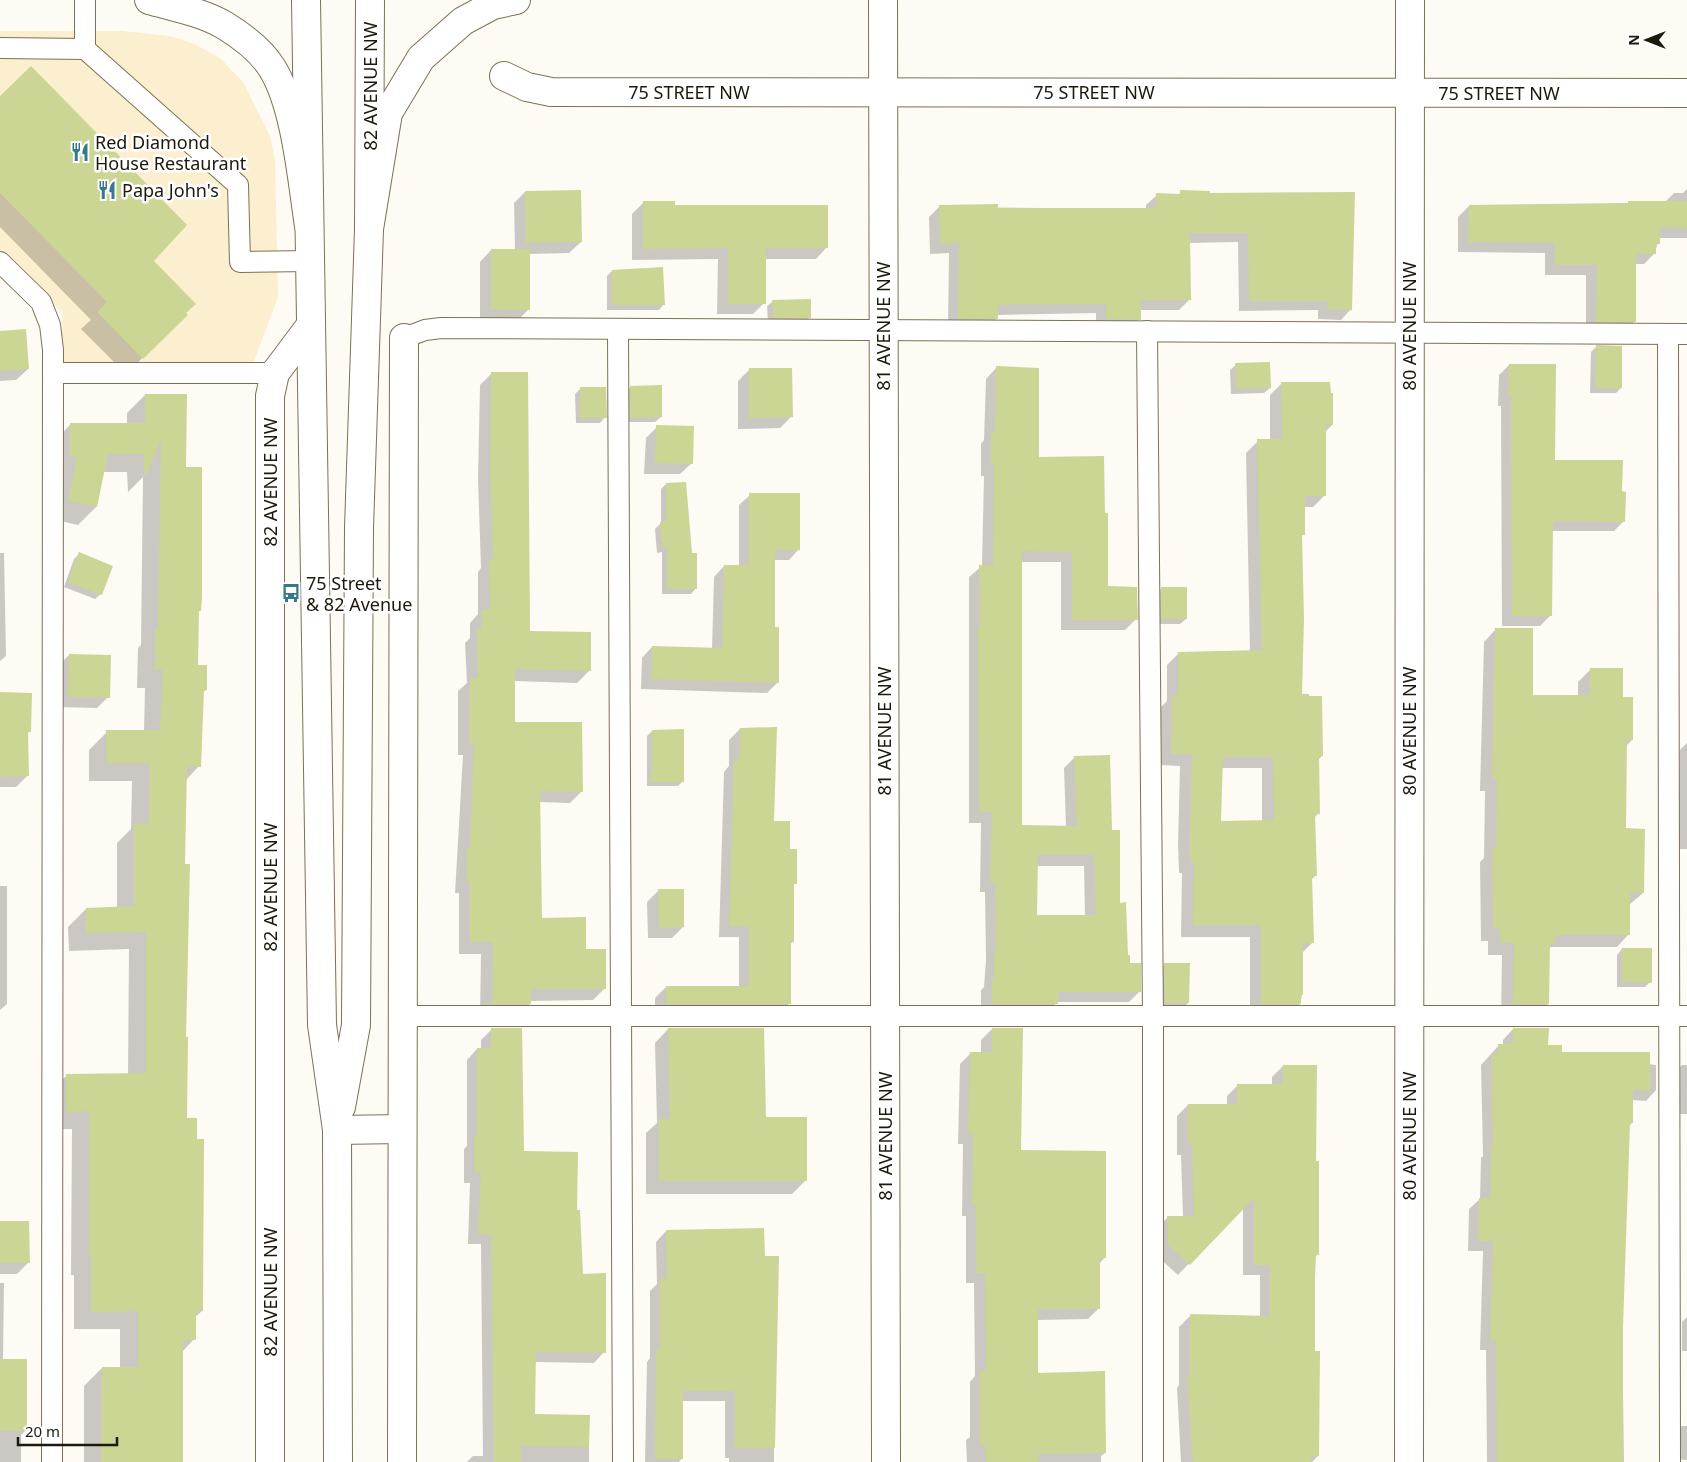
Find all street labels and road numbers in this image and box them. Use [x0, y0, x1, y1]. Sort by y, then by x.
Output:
street label: 82 AVENUE NW [358, 21, 382, 150]
street label: 75 STREET NW [628, 80, 750, 104]
street label: 75 STREET NW [1033, 80, 1155, 104]
street label: 75 STREET NW [1438, 81, 1560, 105]
street label: 81 AVENUE NW [871, 261, 895, 390]
street label: 80 AVENUE NW [1397, 261, 1421, 390]
street label: 82 AVENUE NW [258, 417, 282, 546]
street label: 81 AVENUE NW [872, 666, 896, 795]
street label: 80 AVENUE NW [1397, 666, 1421, 795]
street label: 82 AVENUE NW [258, 822, 282, 951]
street label: 81 AVENUE NW [873, 1071, 897, 1200]
street label: 80 AVENUE NW [1397, 1071, 1421, 1200]
street label: 82 AVENUE NW [258, 1227, 282, 1356]

